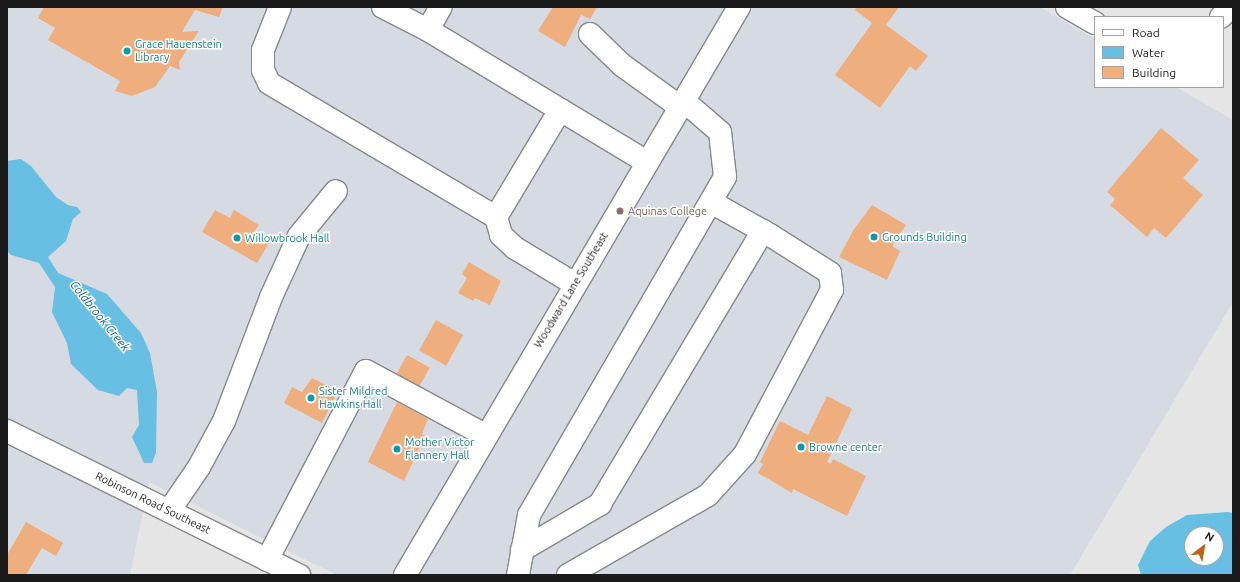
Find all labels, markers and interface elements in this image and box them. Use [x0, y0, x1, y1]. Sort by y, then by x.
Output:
legend [1094, 16, 1224, 88]
text: Road [1132, 26, 1160, 39]
place label: Grace Hauenstein Library [135, 38, 222, 64]
marker: Grace Hauenstein Library [122, 46, 132, 56]
text: Water [1132, 46, 1165, 59]
text: Building [1132, 66, 1176, 79]
place label: Aquinas College [628, 204, 707, 218]
marker: Aquinas College [615, 206, 625, 216]
street label: Woodward Lane Southeast [531, 230, 611, 350]
place label: Grounds Building [882, 230, 967, 244]
place label: Willowbrook Hall [245, 231, 329, 245]
marker: Grounds Building [869, 232, 879, 242]
marker: Willowbrook Hall [232, 233, 242, 243]
water label: Coldbrook Creek [67, 278, 133, 354]
place label: Sister Mildred Hawkins Hall [319, 385, 387, 411]
marker: Sister Mildred Hawkins Hall [306, 393, 316, 403]
place label: Mother Victor Flannery Hall [405, 436, 474, 462]
place label: Browne center [809, 440, 882, 454]
marker: Browne center [796, 442, 806, 452]
marker: Mother Victor Flannery Hall [392, 444, 402, 454]
street label: Robinson Road Southeast [93, 469, 213, 537]
north arrow [1184, 526, 1224, 566]
text: N [1203, 529, 1216, 544]

